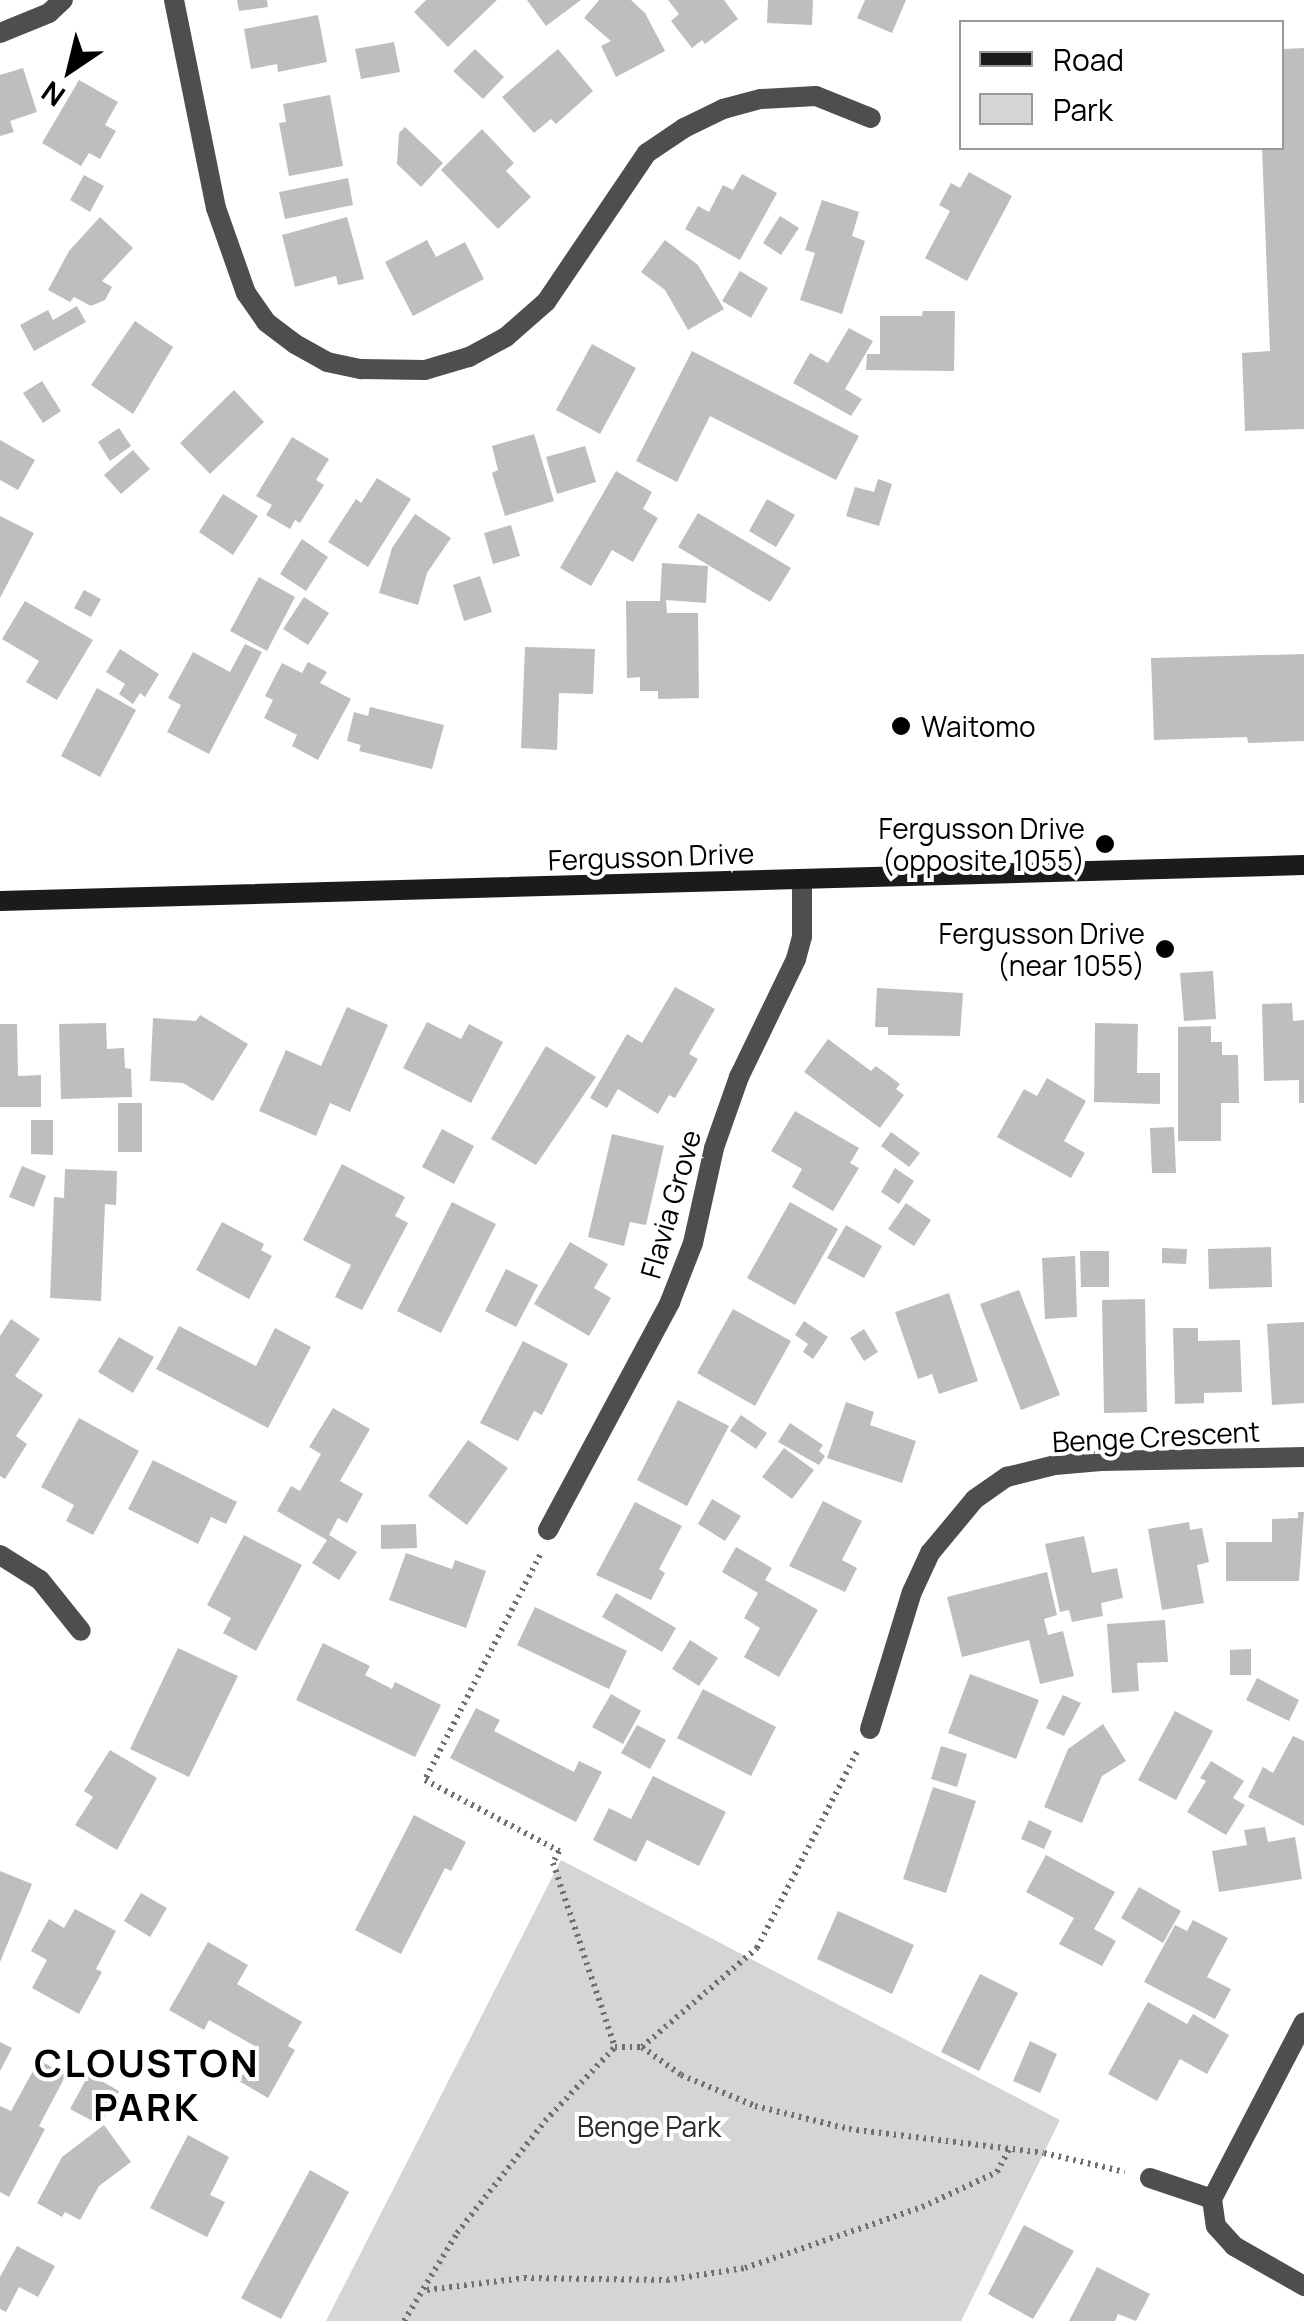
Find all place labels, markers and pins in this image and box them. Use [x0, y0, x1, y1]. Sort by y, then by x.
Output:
place label: Waitomo [921, 709, 1035, 743]
marker: Waitomo [890, 715, 912, 737]
place label: Fergusson Drive (opposite 1055) [879, 811, 1085, 877]
marker: Fergusson Drive (opposite 1055) [1094, 833, 1116, 855]
place label: Fergusson Drive (near 1055) [939, 916, 1145, 982]
marker: Fergusson Drive (near 1055) [1154, 938, 1176, 960]

